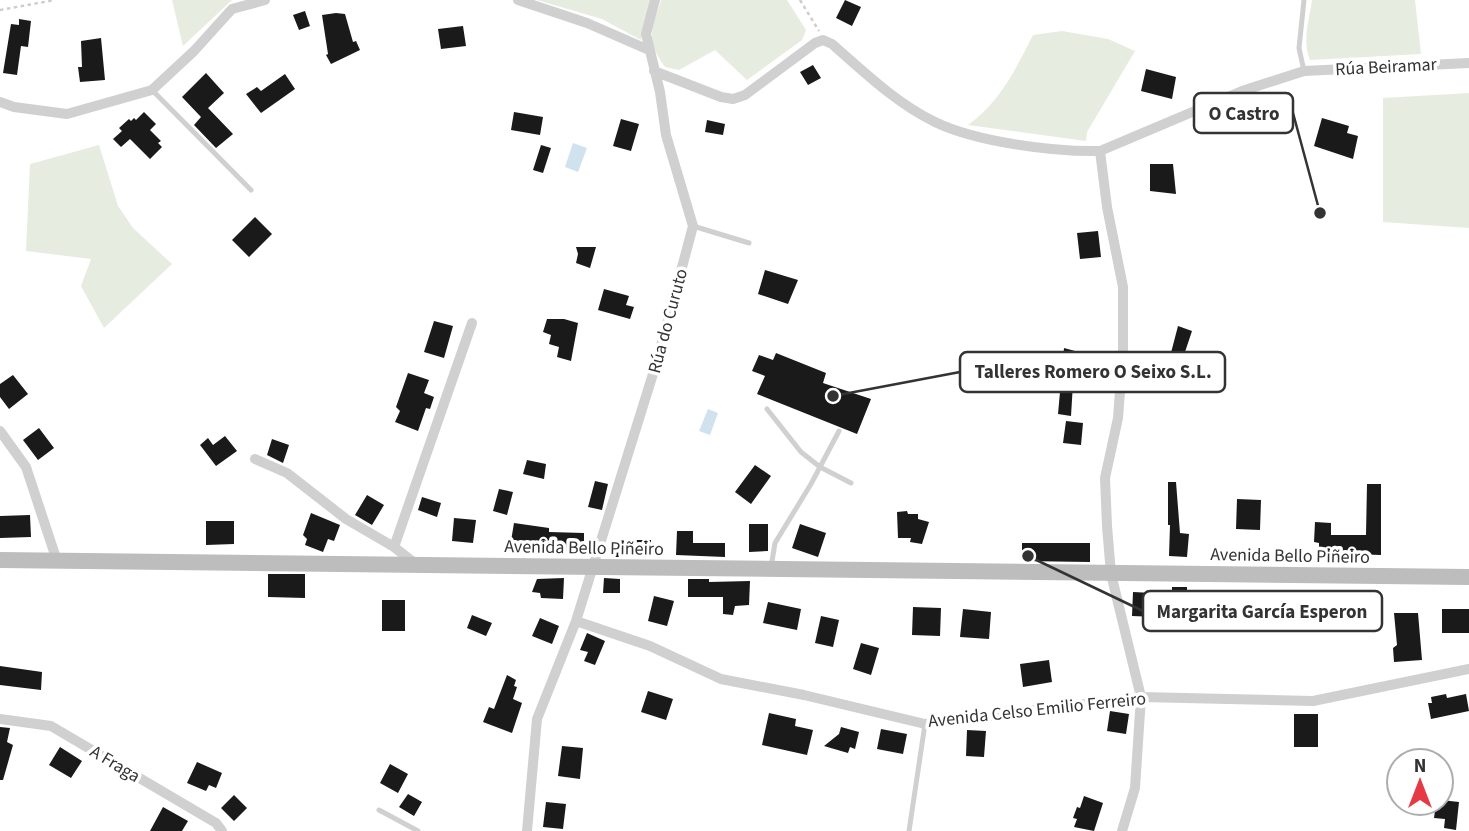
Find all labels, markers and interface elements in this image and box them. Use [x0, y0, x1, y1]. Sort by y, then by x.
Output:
street label: Rúa Beiramar [1335, 52, 1438, 82]
callout: O Castro [1194, 93, 1293, 133]
text: O Castro [1208, 101, 1280, 128]
street label: Rúa do Curuto [642, 266, 694, 376]
callout: Talleres Romero O Seixo S.L. [960, 352, 1225, 392]
text: Talleres Romero O Seixo S.L. [974, 359, 1212, 386]
street label: Avenida Bello Piñeiro [504, 534, 664, 562]
street label: Avenida Bello Piñeiro [1210, 542, 1370, 570]
callout: Margarita García Esperon [1143, 591, 1382, 631]
text: Margarita García Esperon [1157, 599, 1367, 626]
street label: Avenida Celso Emilio Ferreiro [927, 686, 1147, 734]
street label: A Fraga [85, 739, 145, 789]
north arrow [1385, 747, 1455, 817]
text: N [1414, 753, 1426, 780]

